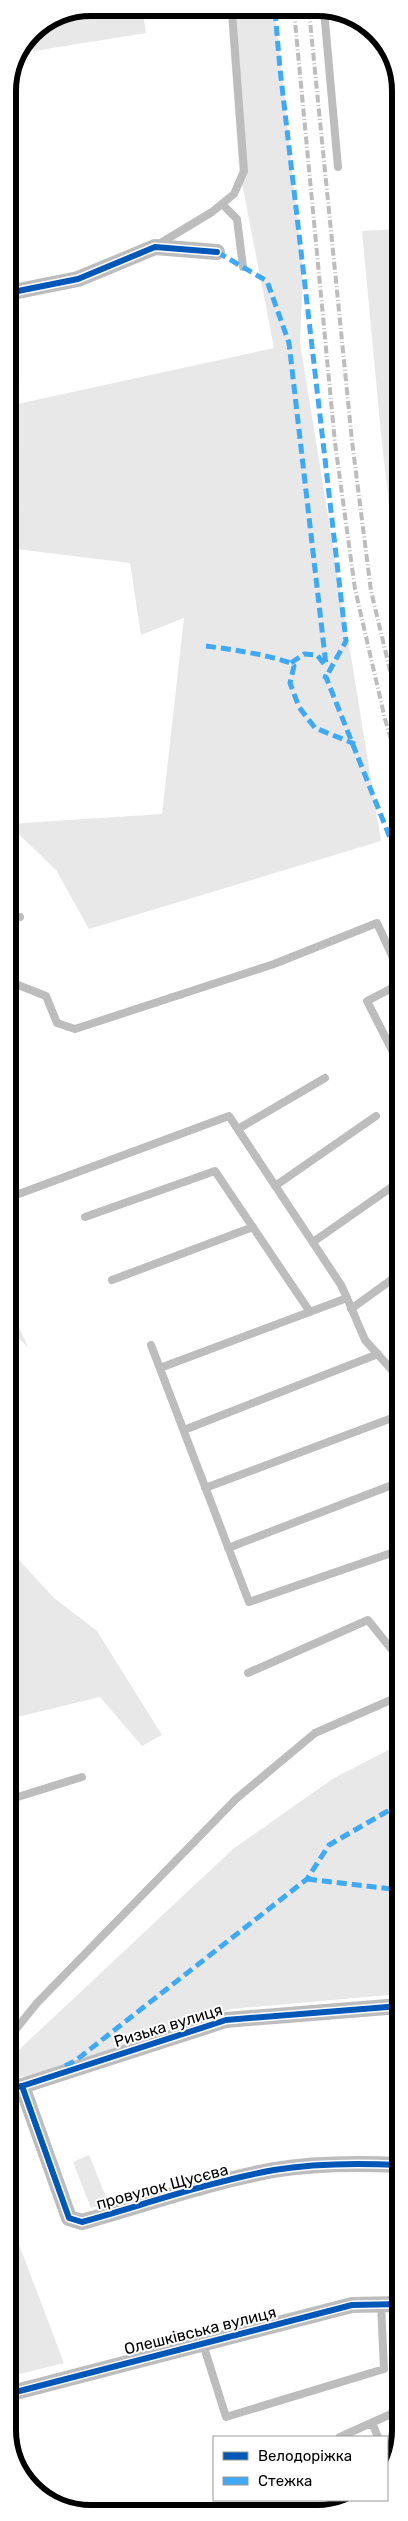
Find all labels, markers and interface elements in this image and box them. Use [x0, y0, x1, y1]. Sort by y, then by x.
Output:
street label: Ризька вулиця [112, 2000, 225, 2051]
street label: провулок Щусєва [94, 2160, 230, 2213]
street label: Олешківська вулиця [122, 2302, 278, 2359]
legend [213, 2436, 388, 2501]
text: Велодоріжка [258, 2447, 352, 2465]
text: Стежка [258, 2472, 312, 2490]

